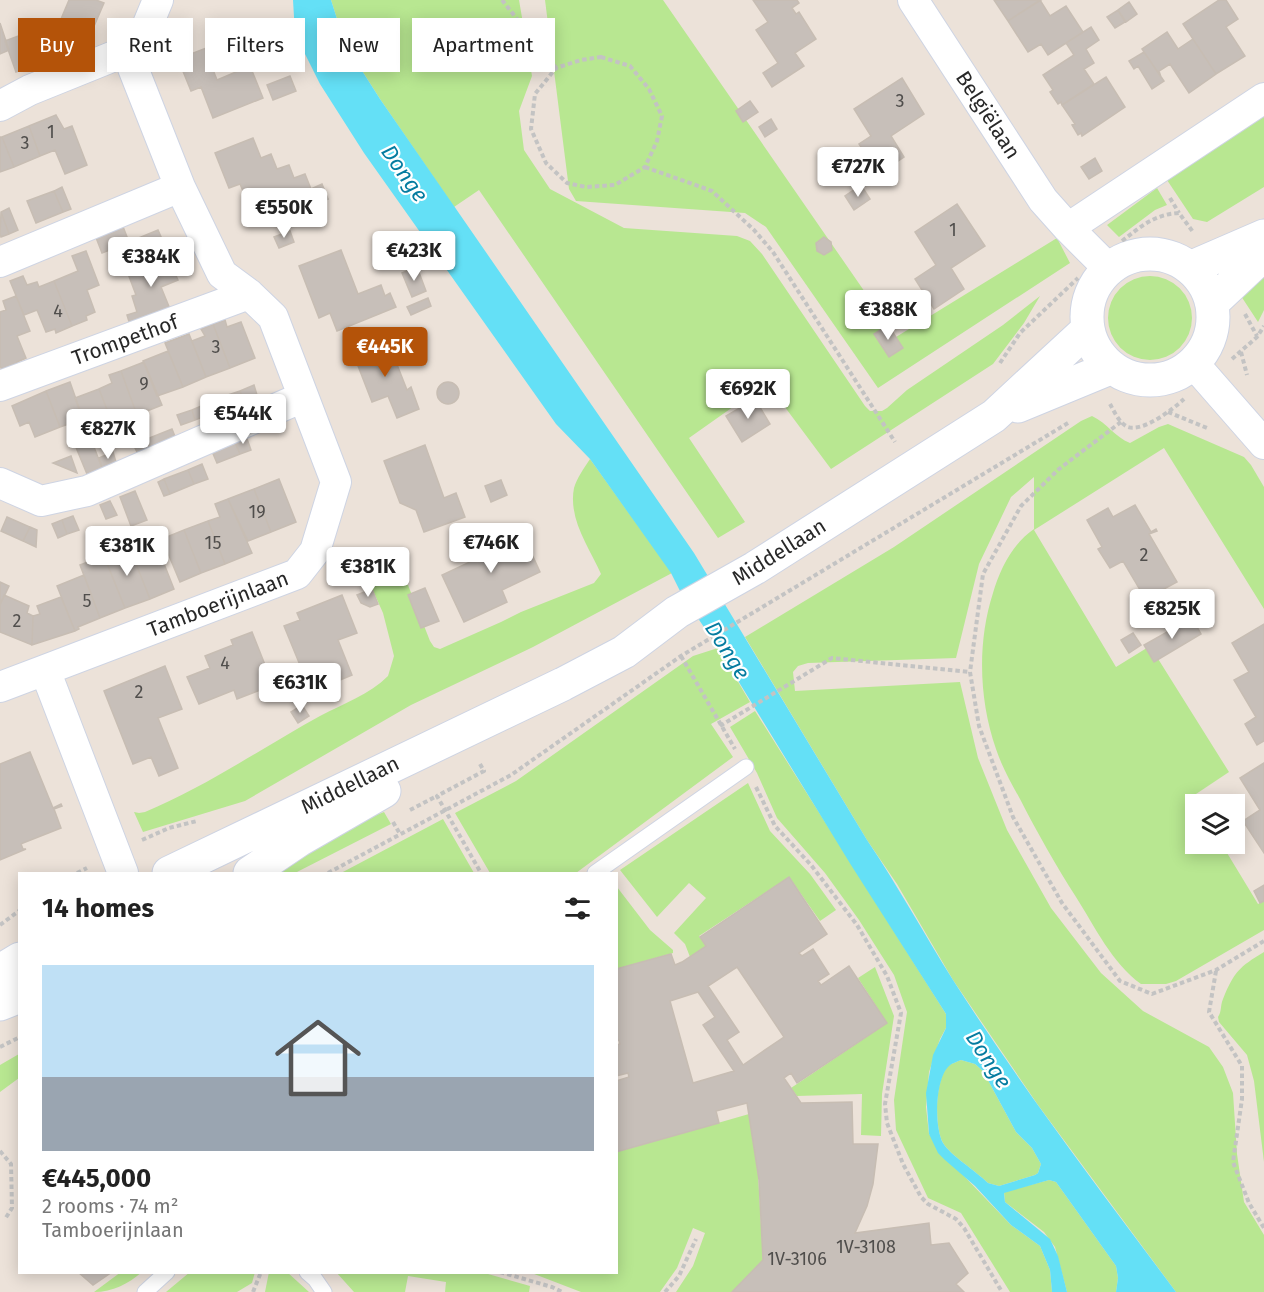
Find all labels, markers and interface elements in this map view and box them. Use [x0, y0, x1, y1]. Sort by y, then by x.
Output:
chip: Buy [18, 18, 95, 72]
chip: Rent [107, 18, 193, 72]
chip: Filters [205, 18, 305, 72]
chip: New [317, 18, 400, 72]
chip: Apartment [412, 18, 555, 72]
street label: Belgiëlaan [950, 66, 1026, 164]
house number: 3 [896, 90, 904, 112]
house number: 1 [47, 121, 55, 143]
house number: 3 [21, 132, 29, 154]
water label: Donge [375, 139, 434, 207]
pin: €727K [816, 147, 900, 198]
text: €727K [831, 154, 885, 178]
pin: €550K [242, 188, 326, 239]
text: €550K [255, 195, 313, 219]
house number: 1 [949, 219, 957, 241]
pin: €423K [372, 231, 456, 282]
pin: €384K [109, 237, 193, 288]
text: €423K [386, 238, 442, 262]
text: €384K [122, 244, 180, 268]
pin: €388K [846, 290, 930, 341]
text: €388K [859, 297, 917, 321]
house number: 4 [53, 300, 63, 322]
street label: Trompethof [68, 308, 183, 371]
pin: €445K [343, 327, 427, 378]
text: €445K [357, 334, 413, 358]
house number: 3 [212, 336, 220, 358]
pin: €692K [706, 369, 790, 420]
house number: 9 [139, 373, 149, 395]
text: €692K [720, 376, 776, 400]
pin: €544K [201, 394, 285, 445]
text: €544K [214, 401, 272, 425]
pin: €827K [66, 409, 150, 460]
text: €827K [80, 416, 136, 440]
house number: 19 [248, 501, 266, 523]
street label: Middellaan [727, 513, 831, 591]
pin: €746K [449, 523, 533, 574]
pin: €381K [85, 526, 169, 577]
text: €746K [463, 530, 519, 554]
house number: 15 [205, 532, 221, 554]
text: €381K [99, 533, 155, 557]
house number: 2 [1140, 544, 1149, 566]
pin: €381K [326, 547, 410, 598]
text: €381K [340, 554, 396, 578]
street label: Tamboerijnlaan [144, 565, 292, 643]
pin: €825K [1130, 589, 1214, 640]
house number: 5 [82, 590, 92, 612]
text: €825K [1144, 596, 1200, 620]
house number: 2 [13, 610, 22, 632]
water label: Donge [699, 616, 756, 684]
house number: 4 [220, 652, 230, 674]
pin: €631K [258, 663, 342, 714]
text: €631K [273, 670, 327, 694]
house number: 2 [135, 681, 144, 703]
street label: Middellaan [297, 750, 403, 820]
map controls [1185, 794, 1245, 854]
button: layers [1185, 794, 1245, 854]
icon: filters [561, 892, 594, 925]
text: 14 homes [42, 893, 154, 924]
icon: home [264, 1004, 372, 1112]
water label: Donge [960, 1025, 1017, 1093]
text: €445,000 [42, 1163, 151, 1194]
text: 2 rooms · 74 m² [42, 1194, 179, 1218]
text: Tamboerijnlaan [42, 1218, 184, 1242]
house number: 1V-3108 [836, 1236, 896, 1258]
house number: 1V-3106 [767, 1248, 827, 1270]

